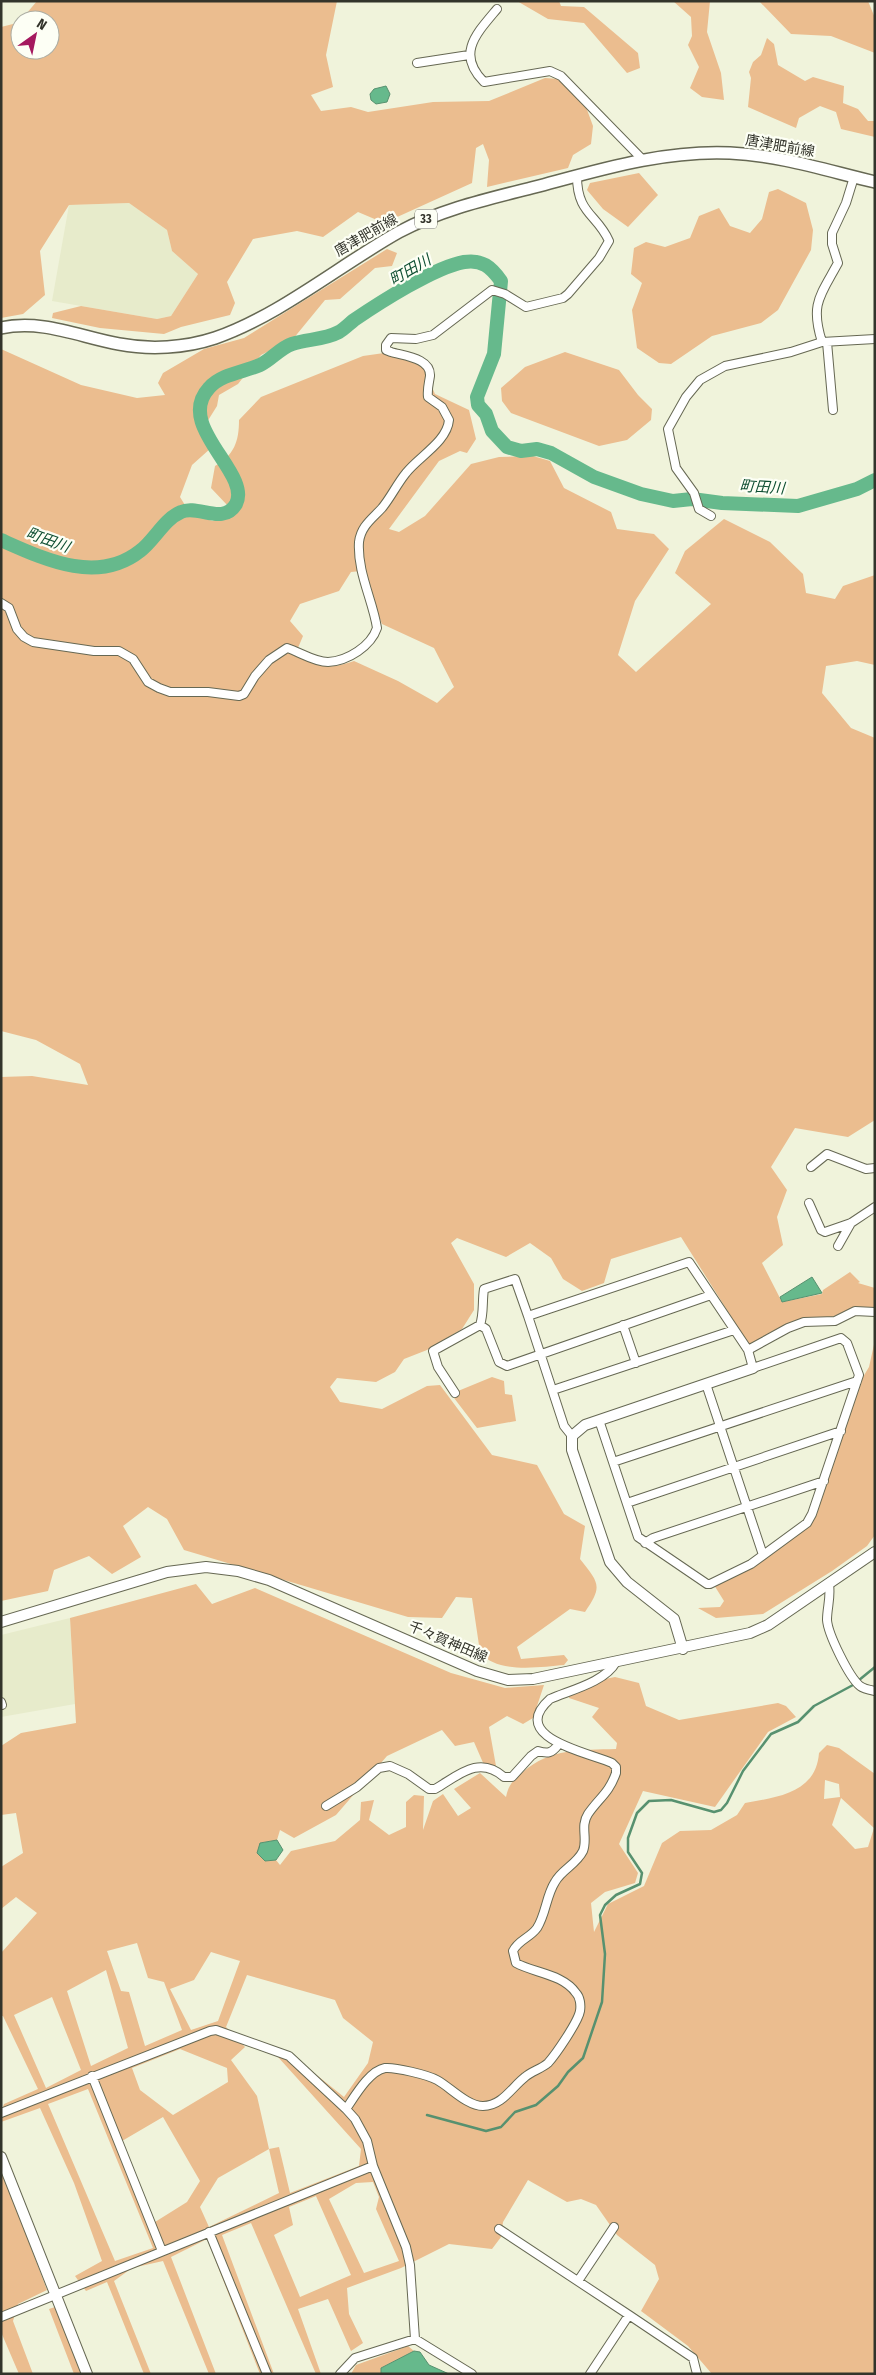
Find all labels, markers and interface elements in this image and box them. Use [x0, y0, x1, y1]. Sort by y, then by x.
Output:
north arrow [10, 10, 60, 60]
text: N [34, 15, 50, 34]
street label: 唐津肥前線 [744, 132, 816, 160]
street label: 唐津肥前線 [331, 210, 401, 260]
road number: 33 [415, 210, 437, 228]
water label: 町田川 [386, 250, 436, 289]
water label: 町田川 [739, 476, 787, 498]
water label: 町田川 [24, 524, 74, 557]
street label: 千々賀神田線 [406, 1618, 490, 1666]

